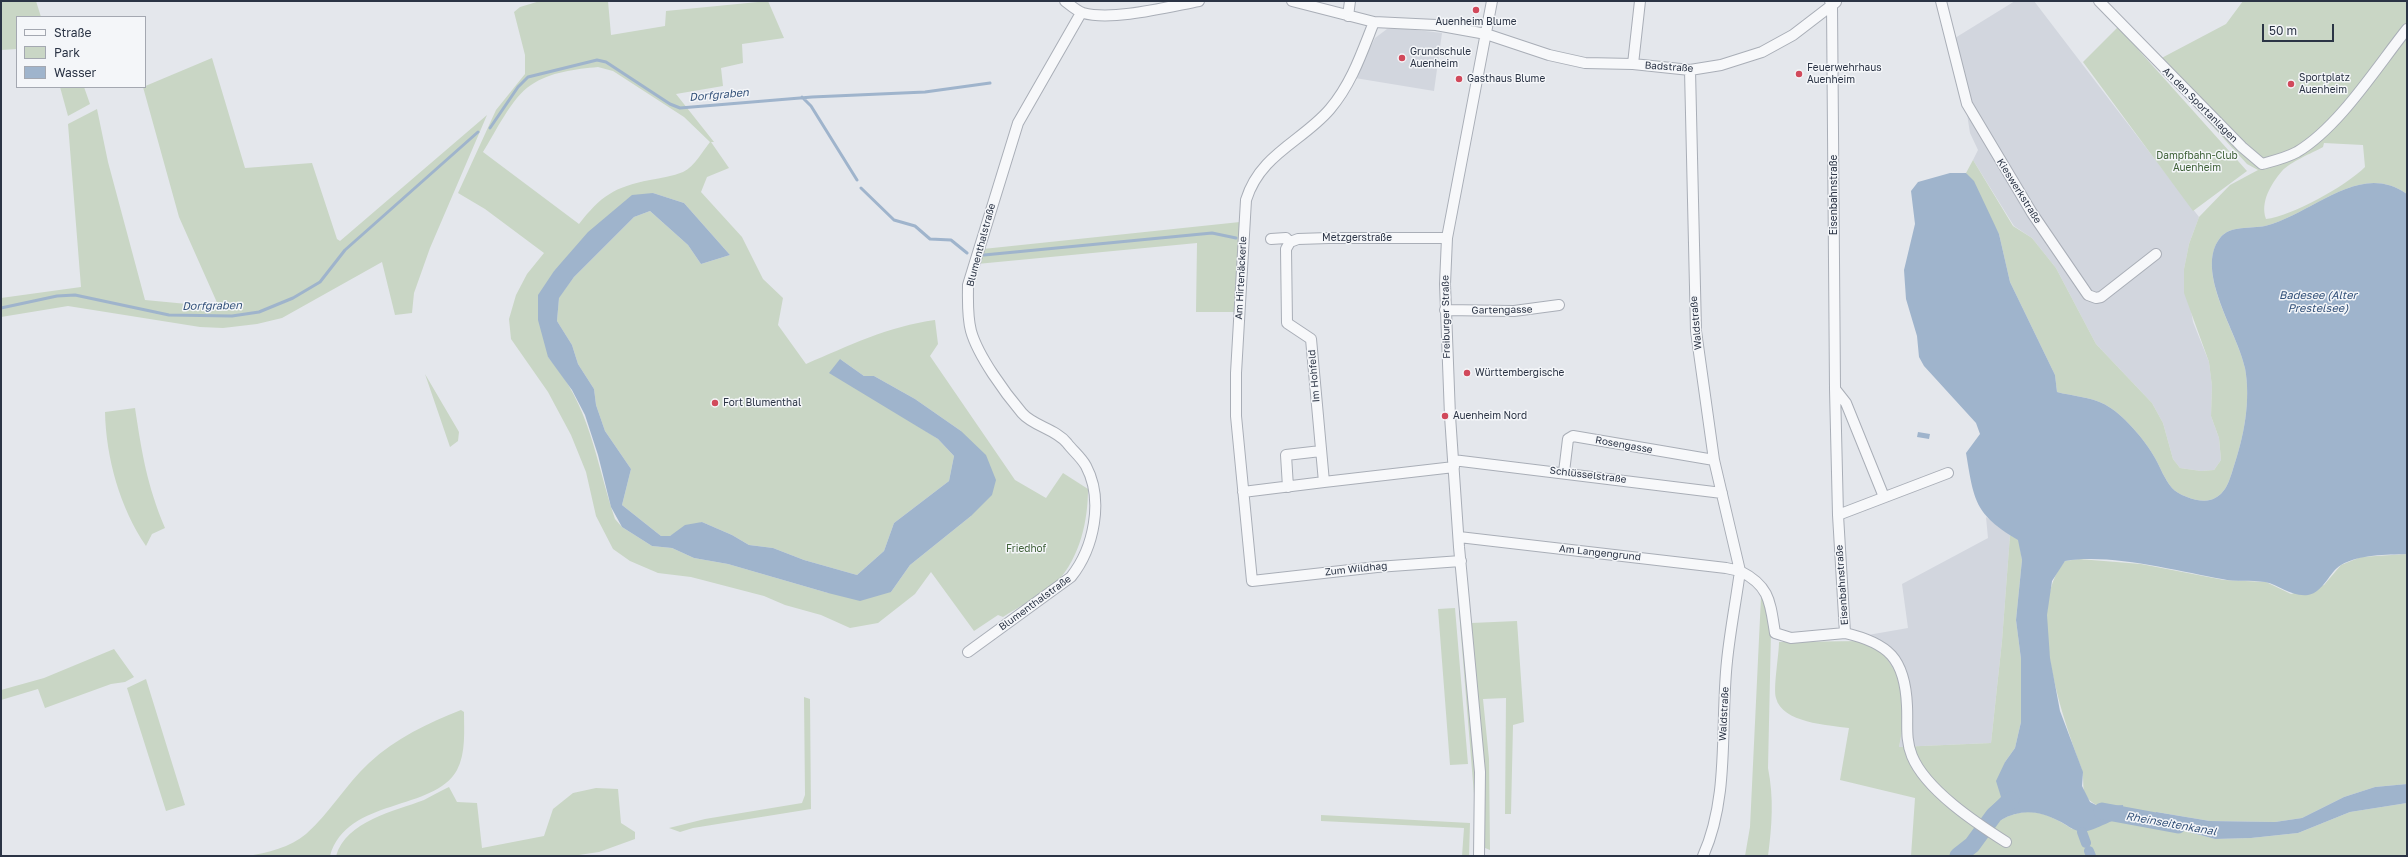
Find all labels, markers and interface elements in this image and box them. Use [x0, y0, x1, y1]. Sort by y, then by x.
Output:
marker: Auenheim Blume [1471, 5, 1481, 15]
legend [16, 16, 146, 88]
place label: Auenheim Blume [1435, 16, 1517, 28]
scale bar [2264, 16, 2336, 42]
text: 50 m [2269, 23, 2297, 38]
text: Straße [54, 25, 92, 40]
text: Park [54, 45, 80, 60]
place label: Grundschule Auenheim [1410, 46, 1471, 70]
marker: Grundschule Auenheim [1397, 53, 1407, 63]
street label: Badstraße [1644, 59, 1694, 75]
place label: Feuerwehrhaus Auenheim [1807, 62, 1882, 86]
text: Wasser [54, 65, 96, 80]
street label: An den Sportanlagen [2160, 65, 2240, 145]
marker: Feuerwehrhaus Auenheim [1794, 69, 1804, 79]
place label: Sportplatz Auenheim [2299, 72, 2350, 96]
place label: Gasthaus Blume [1467, 73, 1545, 85]
marker: Gasthaus Blume [1454, 74, 1464, 84]
marker: Sportplatz Auenheim [2286, 79, 2296, 89]
water label: Dorfgraben [689, 86, 749, 104]
park label: Dampfbahn-Club Auenheim [2156, 150, 2238, 174]
street label: Eisenbahnstraße [1828, 155, 1840, 235]
street label: Kieswerkstraße [1994, 156, 2044, 226]
street label: Blumenthalstraße [964, 202, 998, 288]
street label: Metzgerstraße [1322, 232, 1392, 244]
street label: Am Hirtenäckerle [1233, 236, 1249, 320]
street label: Freiburger Straße [1439, 275, 1453, 359]
water label: Badesee (Alter Prestelsee) [2279, 289, 2357, 315]
street label: Waldstraße [1688, 295, 1704, 351]
water label: Dorfgraben [182, 299, 242, 313]
street label: Gartengasse [1471, 303, 1533, 317]
street label: Im Hohfeld [1306, 349, 1322, 403]
place label: Württembergische [1475, 367, 1564, 379]
marker: Württembergische [1462, 368, 1472, 378]
place label: Fort Blumenthal [723, 397, 801, 409]
marker: Fort Blumenthal [710, 398, 720, 408]
place label: Auenheim Nord [1453, 410, 1527, 422]
marker: Auenheim Nord [1440, 411, 1450, 421]
street label: Rosengasse [1594, 434, 1654, 456]
street label: Schlüsselstraße [1549, 464, 1627, 486]
park label: Friedhof [1006, 543, 1046, 555]
street label: Am Langengrund [1559, 543, 1641, 563]
street label: Eisenbahnstraße [1833, 544, 1851, 626]
street label: Zum Wildhag [1324, 560, 1388, 578]
street label: Blumenthalstraße [997, 573, 1073, 633]
street label: Waldstraße [1717, 686, 1731, 742]
water label: Rheinseitenkanal [2125, 810, 2217, 838]

